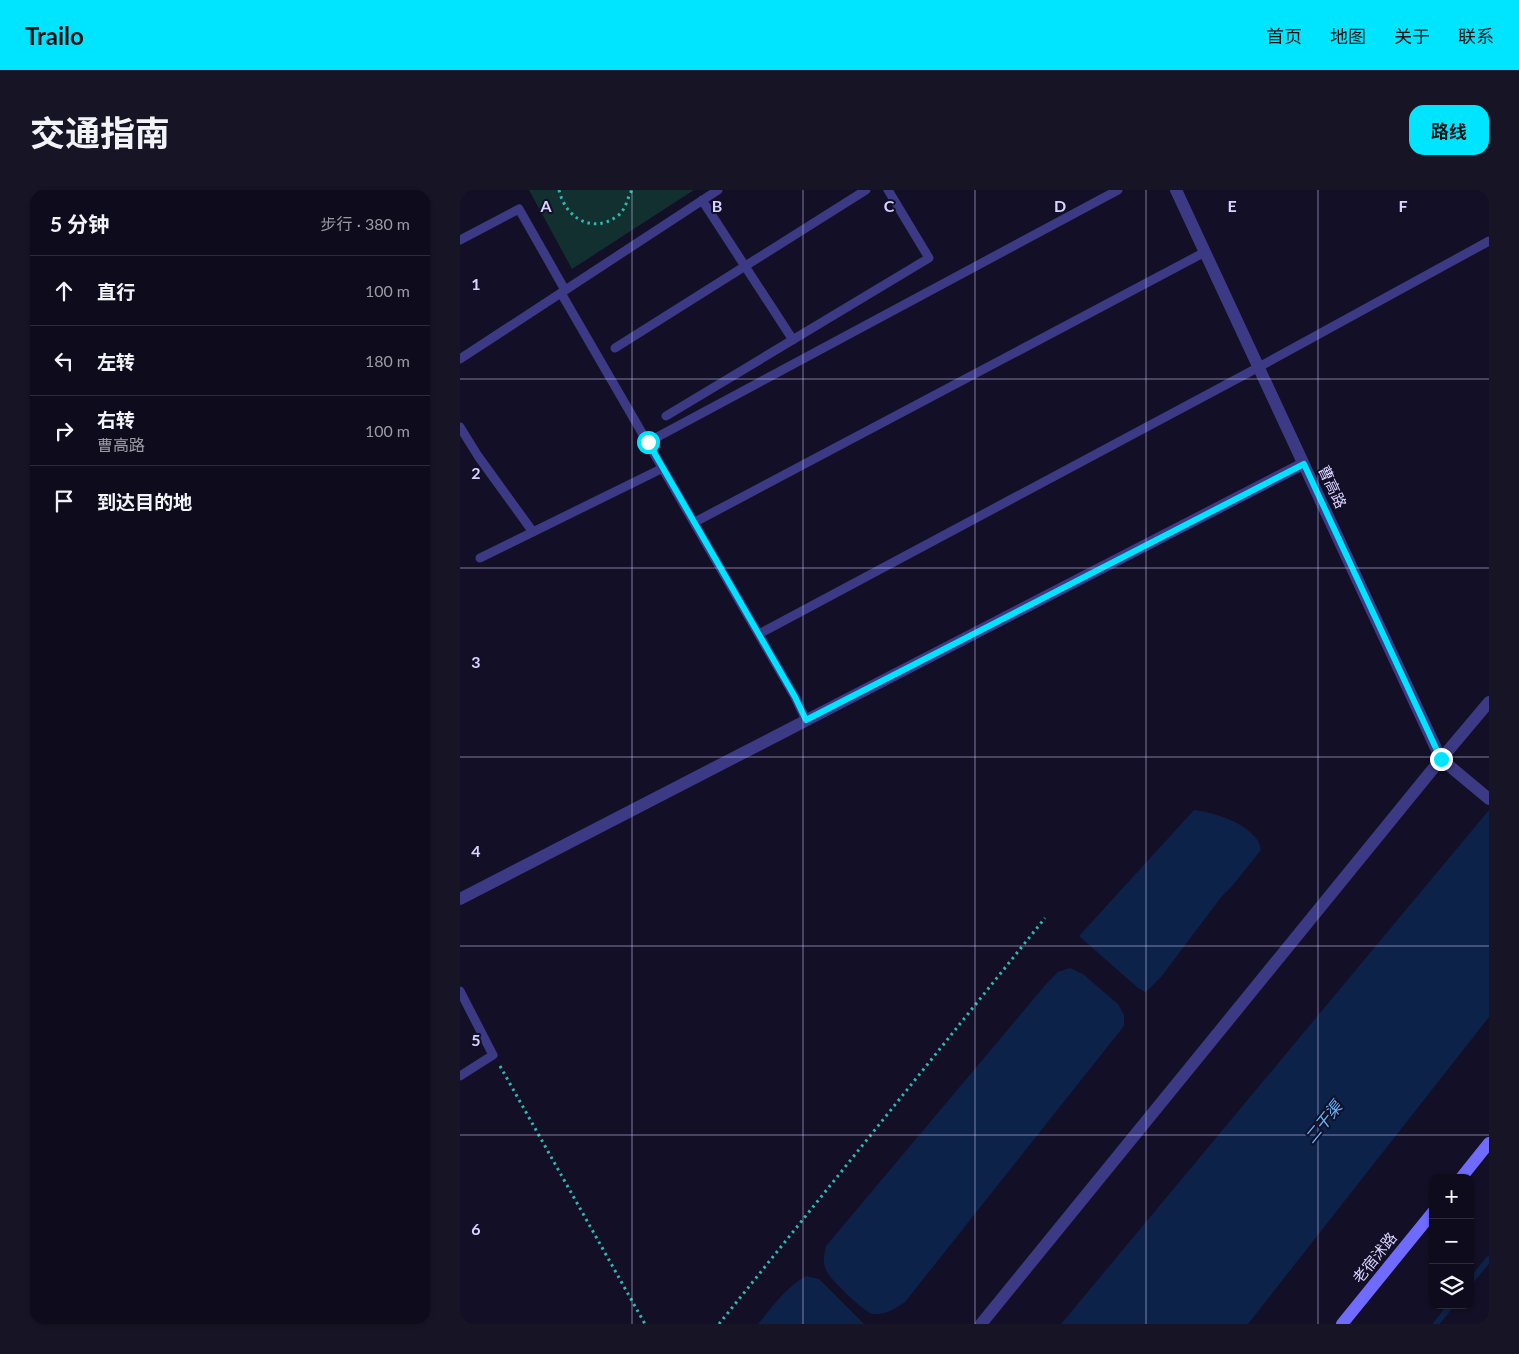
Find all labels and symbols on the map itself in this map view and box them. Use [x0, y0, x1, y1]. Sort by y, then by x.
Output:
text: A [539, 196, 552, 215]
text: B [712, 196, 722, 215]
text: C [884, 196, 895, 215]
text: D [1054, 196, 1066, 215]
text: E [1227, 196, 1237, 215]
text: F [1398, 196, 1408, 215]
text: 1 [471, 274, 481, 293]
route start [637, 431, 660, 454]
street label: 曹高路 [1315, 462, 1351, 511]
text: 2 [471, 463, 481, 482]
text: 3 [471, 652, 481, 671]
route end [1430, 748, 1453, 771]
text: 4 [471, 841, 481, 860]
text: 5 [471, 1030, 481, 1049]
water label: 二干渠 [1300, 1096, 1346, 1146]
text: 6 [471, 1219, 481, 1238]
street label: 老宿沭路 [1348, 1228, 1400, 1286]

